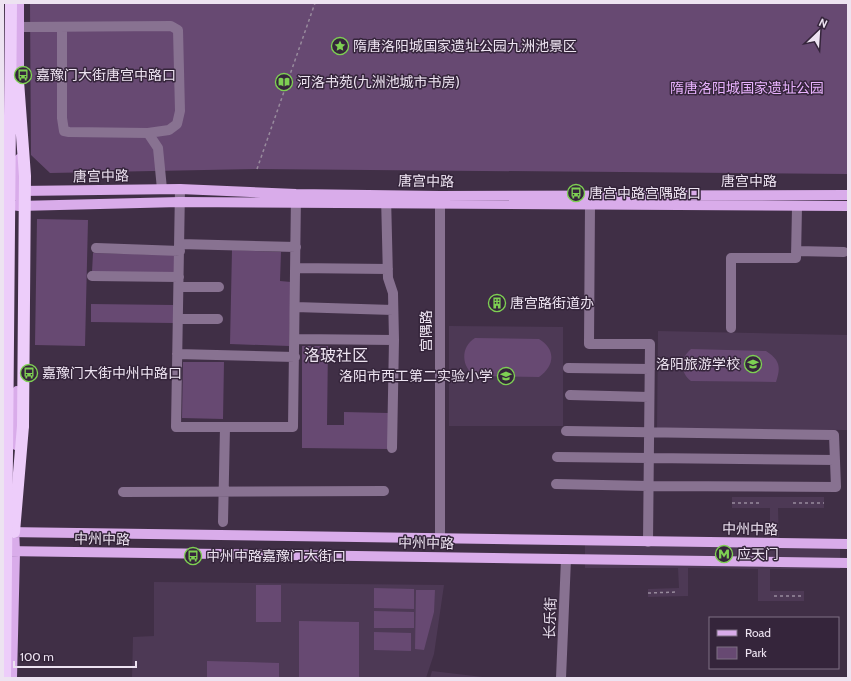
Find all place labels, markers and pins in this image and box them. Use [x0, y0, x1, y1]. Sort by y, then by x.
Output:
place icon: 隋唐洛阳城国家遗址公园九洲池景区 [330, 36, 350, 56]
place label: 隋唐洛阳城国家遗址公园九洲池景区 [353, 37, 577, 55]
bus stop icon: 嘉豫门大街唐宫中路口 [13, 65, 33, 85]
place label: 嘉豫门大街唐宫中路口 [36, 66, 176, 84]
library icon: 河洛书苑(九洲池城市书房) [274, 72, 294, 92]
place label: 河洛书苑(九洲池城市书房) [297, 73, 460, 91]
bus stop icon: 唐宫中路宫隅路口 [566, 183, 586, 203]
place label: 唐宫中路宫隅路口 [589, 184, 701, 202]
building icon: 唐宫路街道办 [487, 293, 507, 313]
place label: 唐宫路街道办 [510, 294, 594, 312]
school or university icon: 洛阳旅游学校 [743, 354, 763, 374]
place label: 洛阳旅游学校 [656, 355, 740, 373]
bus stop icon: 嘉豫门大街中州中路口 [19, 363, 39, 383]
place label: 嘉豫门大街中州中路口 [42, 364, 182, 382]
school or university icon: 洛阳市西工第二实验小学 [496, 366, 516, 386]
place label: 洛阳市西工第二实验小学 [339, 367, 493, 385]
metro station icon: 应天门 [714, 544, 734, 564]
place label: 应天门 [737, 545, 779, 563]
bus stop icon: 中州中路嘉豫门大街口 [183, 546, 203, 566]
place label: 中州中路嘉豫门大街口 [206, 547, 346, 565]

